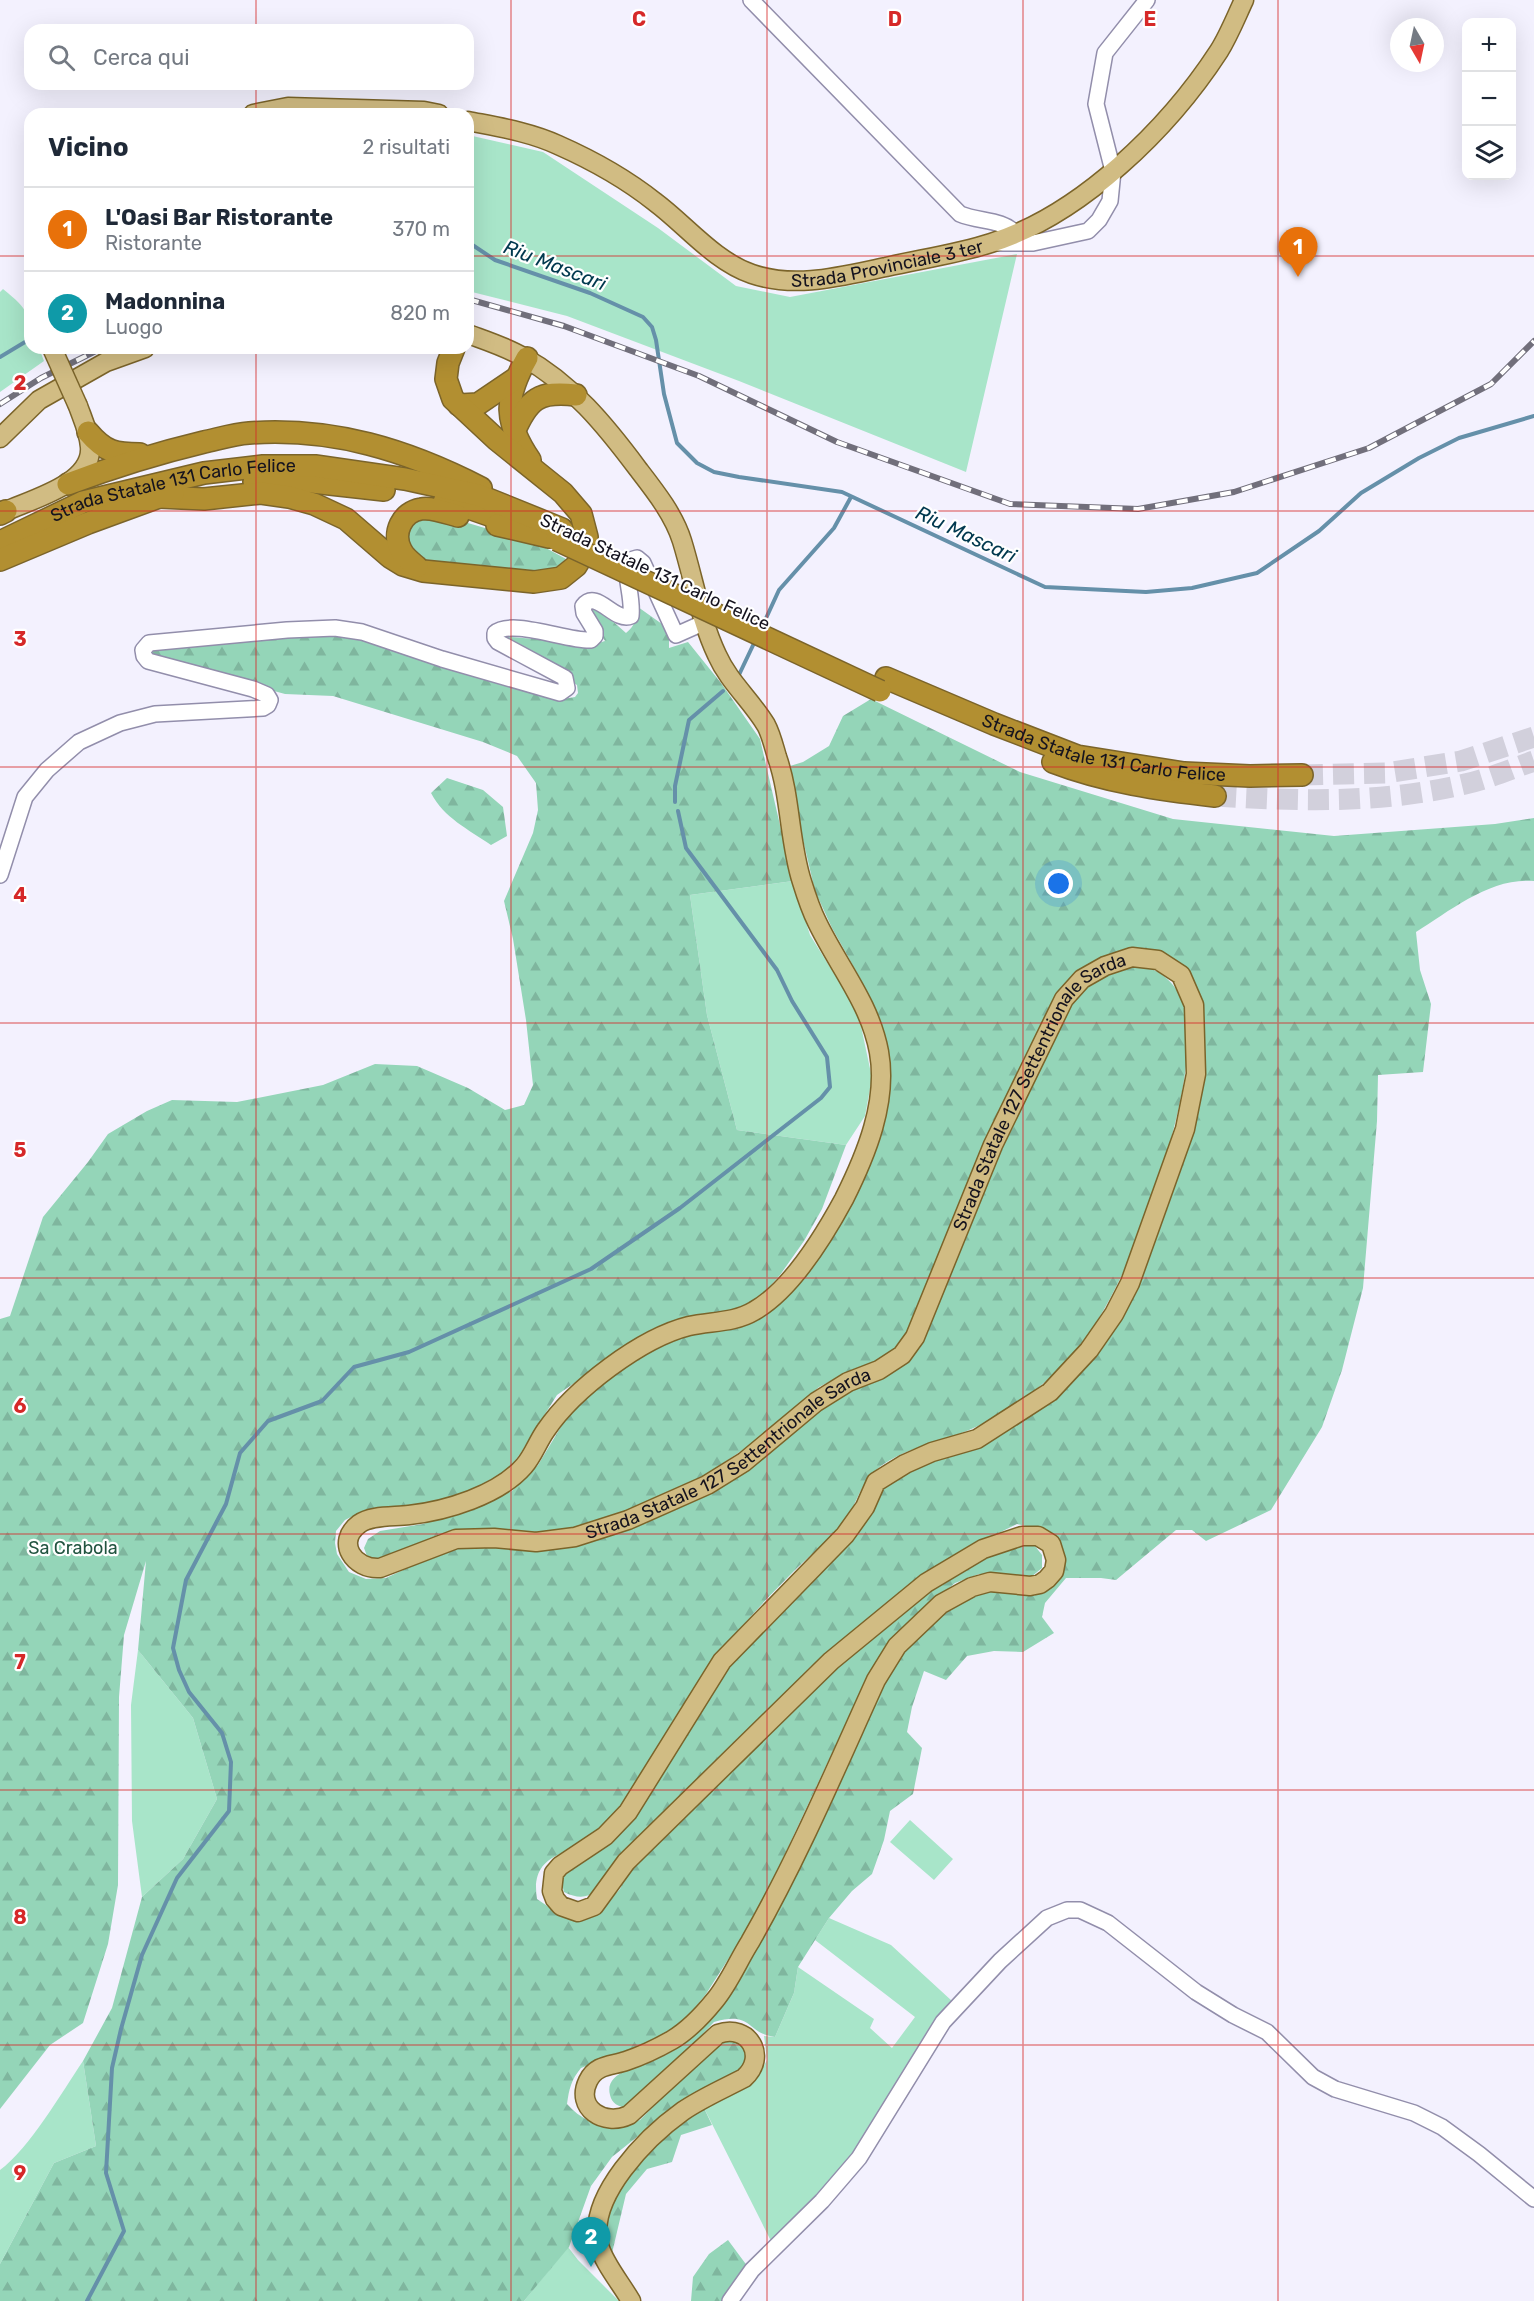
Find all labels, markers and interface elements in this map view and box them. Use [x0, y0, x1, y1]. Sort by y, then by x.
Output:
text: C [632, 7, 646, 31]
text: D [888, 7, 902, 31]
text: E [1144, 7, 1156, 31]
north arrow [1390, 18, 1444, 72]
map controls [1462, 18, 1516, 180]
button: + [1462, 18, 1516, 72]
search box [24, 24, 474, 90]
icon: search [45, 41, 78, 74]
text: Cerca qui [93, 44, 189, 71]
button: − [1462, 72, 1516, 126]
button: layers [1462, 126, 1516, 180]
text: Vicino [48, 132, 129, 163]
text: 2 risultati [362, 135, 450, 159]
text: L'Oasi Bar Ristorante [105, 204, 333, 231]
text: 1 [63, 217, 72, 241]
text: 370 m [392, 217, 450, 241]
pin: 1 [1278, 228, 1318, 277]
text: Ristorante [105, 231, 202, 255]
water label: Riu Mascari [500, 234, 611, 296]
street label: Strada Provinciale 3 ter [791, 235, 986, 292]
text: Madonnina [105, 288, 225, 315]
text: 2 [61, 301, 74, 325]
text: 820 m [390, 301, 450, 325]
text: Luogo [105, 315, 163, 339]
text: 2 [14, 371, 27, 395]
street label: Strada Statale 131 Carlo Felice [47, 455, 296, 527]
water label: Riu Mascari [912, 500, 1021, 568]
street label: Strada Statale 131 Carlo Felice [537, 509, 773, 635]
text: 3 [13, 627, 27, 651]
street label: Strada Statale 131 Carlo Felice [979, 709, 1226, 786]
your location [1044, 869, 1073, 898]
text: 4 [13, 883, 27, 907]
street label: Strada Statale 127 Settentrionale Sarda [948, 949, 1129, 1234]
text: 5 [14, 1138, 27, 1162]
street label: Strada Statale 127 Settentrionale Sarda [583, 1363, 874, 1544]
text: 6 [13, 1394, 27, 1418]
park label: Sa Crabola [28, 1537, 118, 1559]
text: 7 [14, 1650, 26, 1674]
text: 8 [13, 1905, 27, 1929]
text: 9 [14, 2161, 27, 2185]
pin: 2 [572, 2218, 610, 2267]

